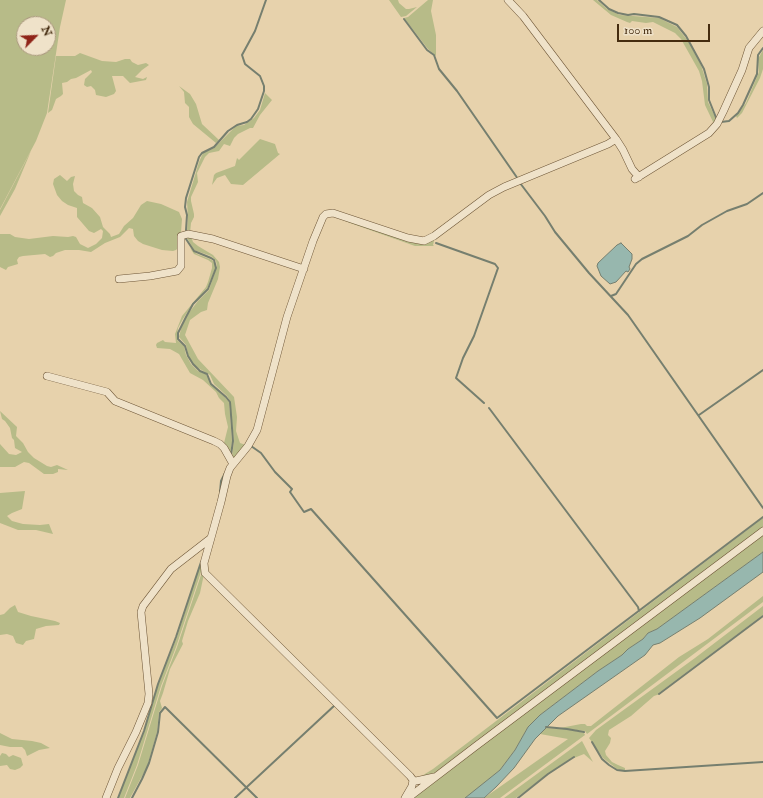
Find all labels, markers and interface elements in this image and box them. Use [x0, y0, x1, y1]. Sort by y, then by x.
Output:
north arrow [16, 16, 56, 56]
scale bar [619, 16, 712, 42]
text: 100 m [624, 23, 652, 38]
text: N [39, 24, 54, 38]

